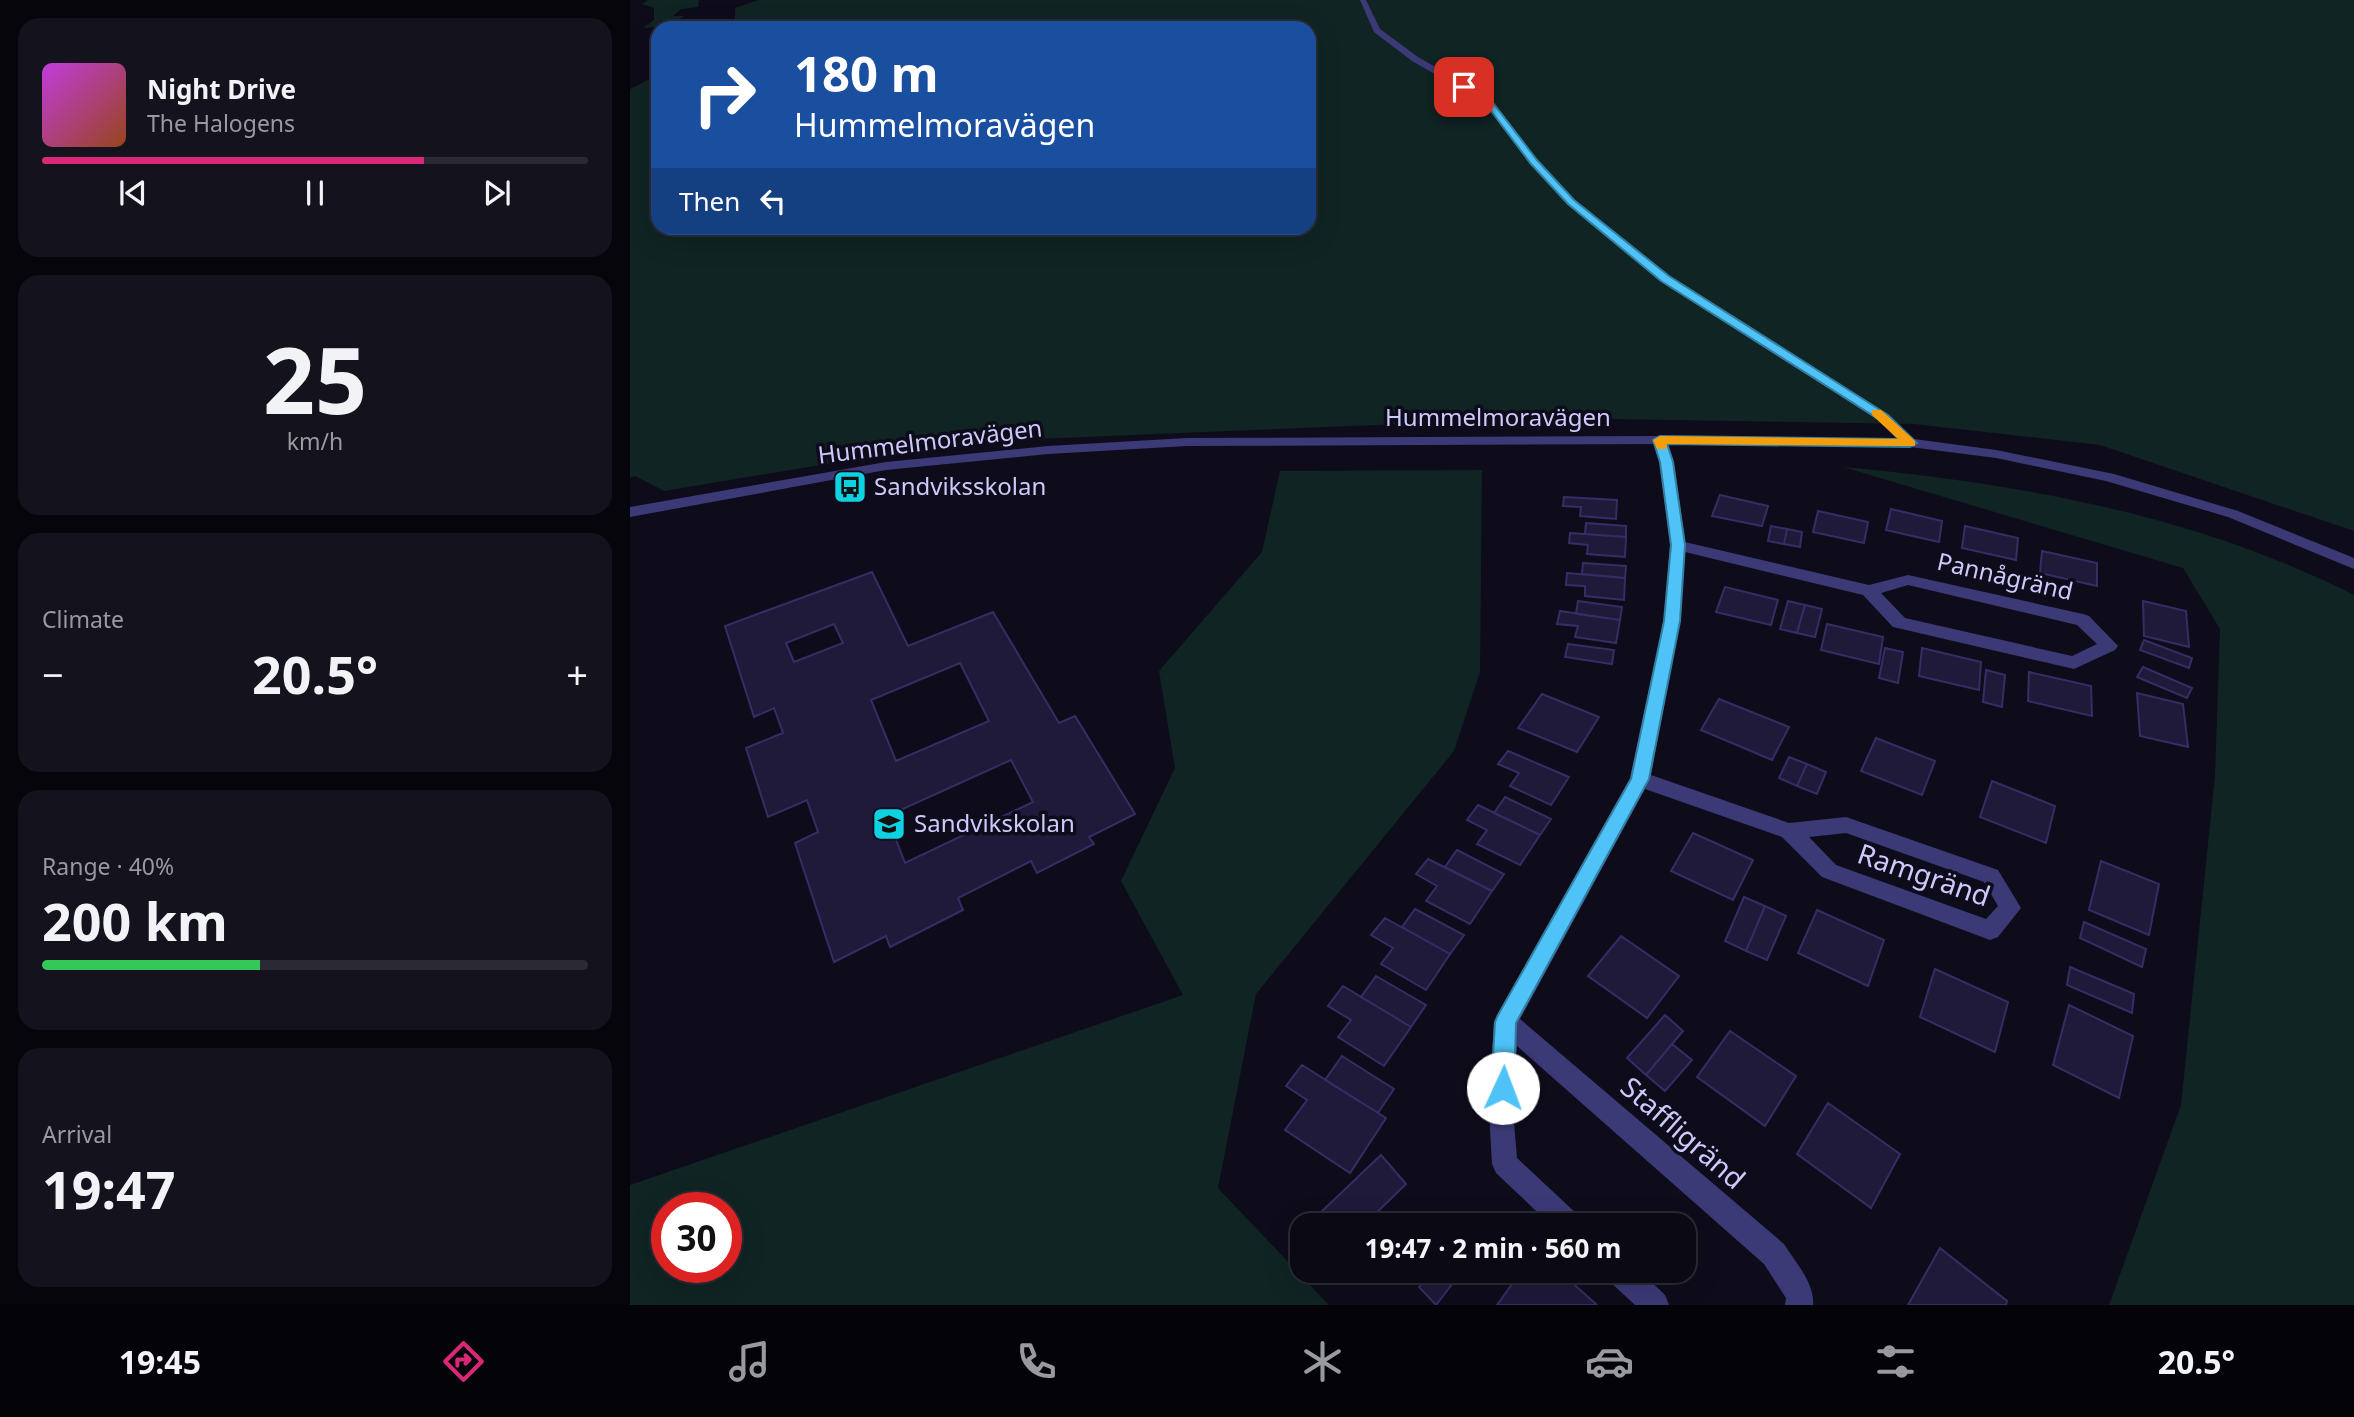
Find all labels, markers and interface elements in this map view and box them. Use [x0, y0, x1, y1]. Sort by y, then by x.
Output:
text: 180 m [794, 40, 939, 106]
icon: right [679, 49, 770, 140]
pin [1434, 57, 1494, 117]
icon: arrive [1445, 68, 1483, 106]
text: Night Drive [147, 71, 296, 107]
text: Hummelmoravägen [794, 103, 1095, 146]
text: The Halogens [147, 107, 295, 139]
icon: previous [114, 174, 152, 212]
icon: pause [296, 174, 334, 212]
icon: next [478, 174, 516, 212]
icon: left [754, 182, 792, 220]
text: Then [679, 183, 740, 219]
text: 25 [263, 317, 367, 441]
street label: Hummelmoravägen [1385, 400, 1611, 433]
street label: Hummelmoravägen [816, 410, 1044, 471]
text: km/h [287, 425, 343, 457]
bus stop icon: Sandviksskolan [831, 468, 869, 506]
place label: Sandviksskolan [874, 469, 1046, 502]
street label: Pannågränd [1934, 544, 2076, 607]
text: Climate [42, 603, 124, 635]
text: 20.5° [252, 638, 378, 709]
text: − [42, 648, 64, 700]
text: + [566, 648, 588, 700]
school or university icon: Sandvikskolan [870, 805, 908, 843]
place label: Sandvikskolan [914, 806, 1075, 839]
street label: Ramgränd [1853, 834, 1996, 914]
text: Range · 40% [42, 850, 174, 882]
text: 200 km [42, 885, 228, 956]
position arrow [1466, 1051, 1540, 1125]
street label: Staffligränd [1613, 1068, 1754, 1197]
text: Arrival [42, 1118, 112, 1150]
text: 19:47 [42, 1153, 176, 1224]
speed limit sign: 30 [651, 1192, 742, 1283]
text: 19:47 · 2 min · 560 m [1365, 1230, 1621, 1266]
icon: directions [439, 1337, 488, 1386]
icon: music [725, 1337, 774, 1386]
icon: phone [1012, 1337, 1061, 1386]
icon: climate [1298, 1337, 1347, 1386]
icon: car [1585, 1337, 1634, 1386]
icon: filters [1871, 1337, 1920, 1386]
text: 19:45 [119, 1340, 201, 1383]
text: 20.5° [2158, 1340, 2235, 1383]

